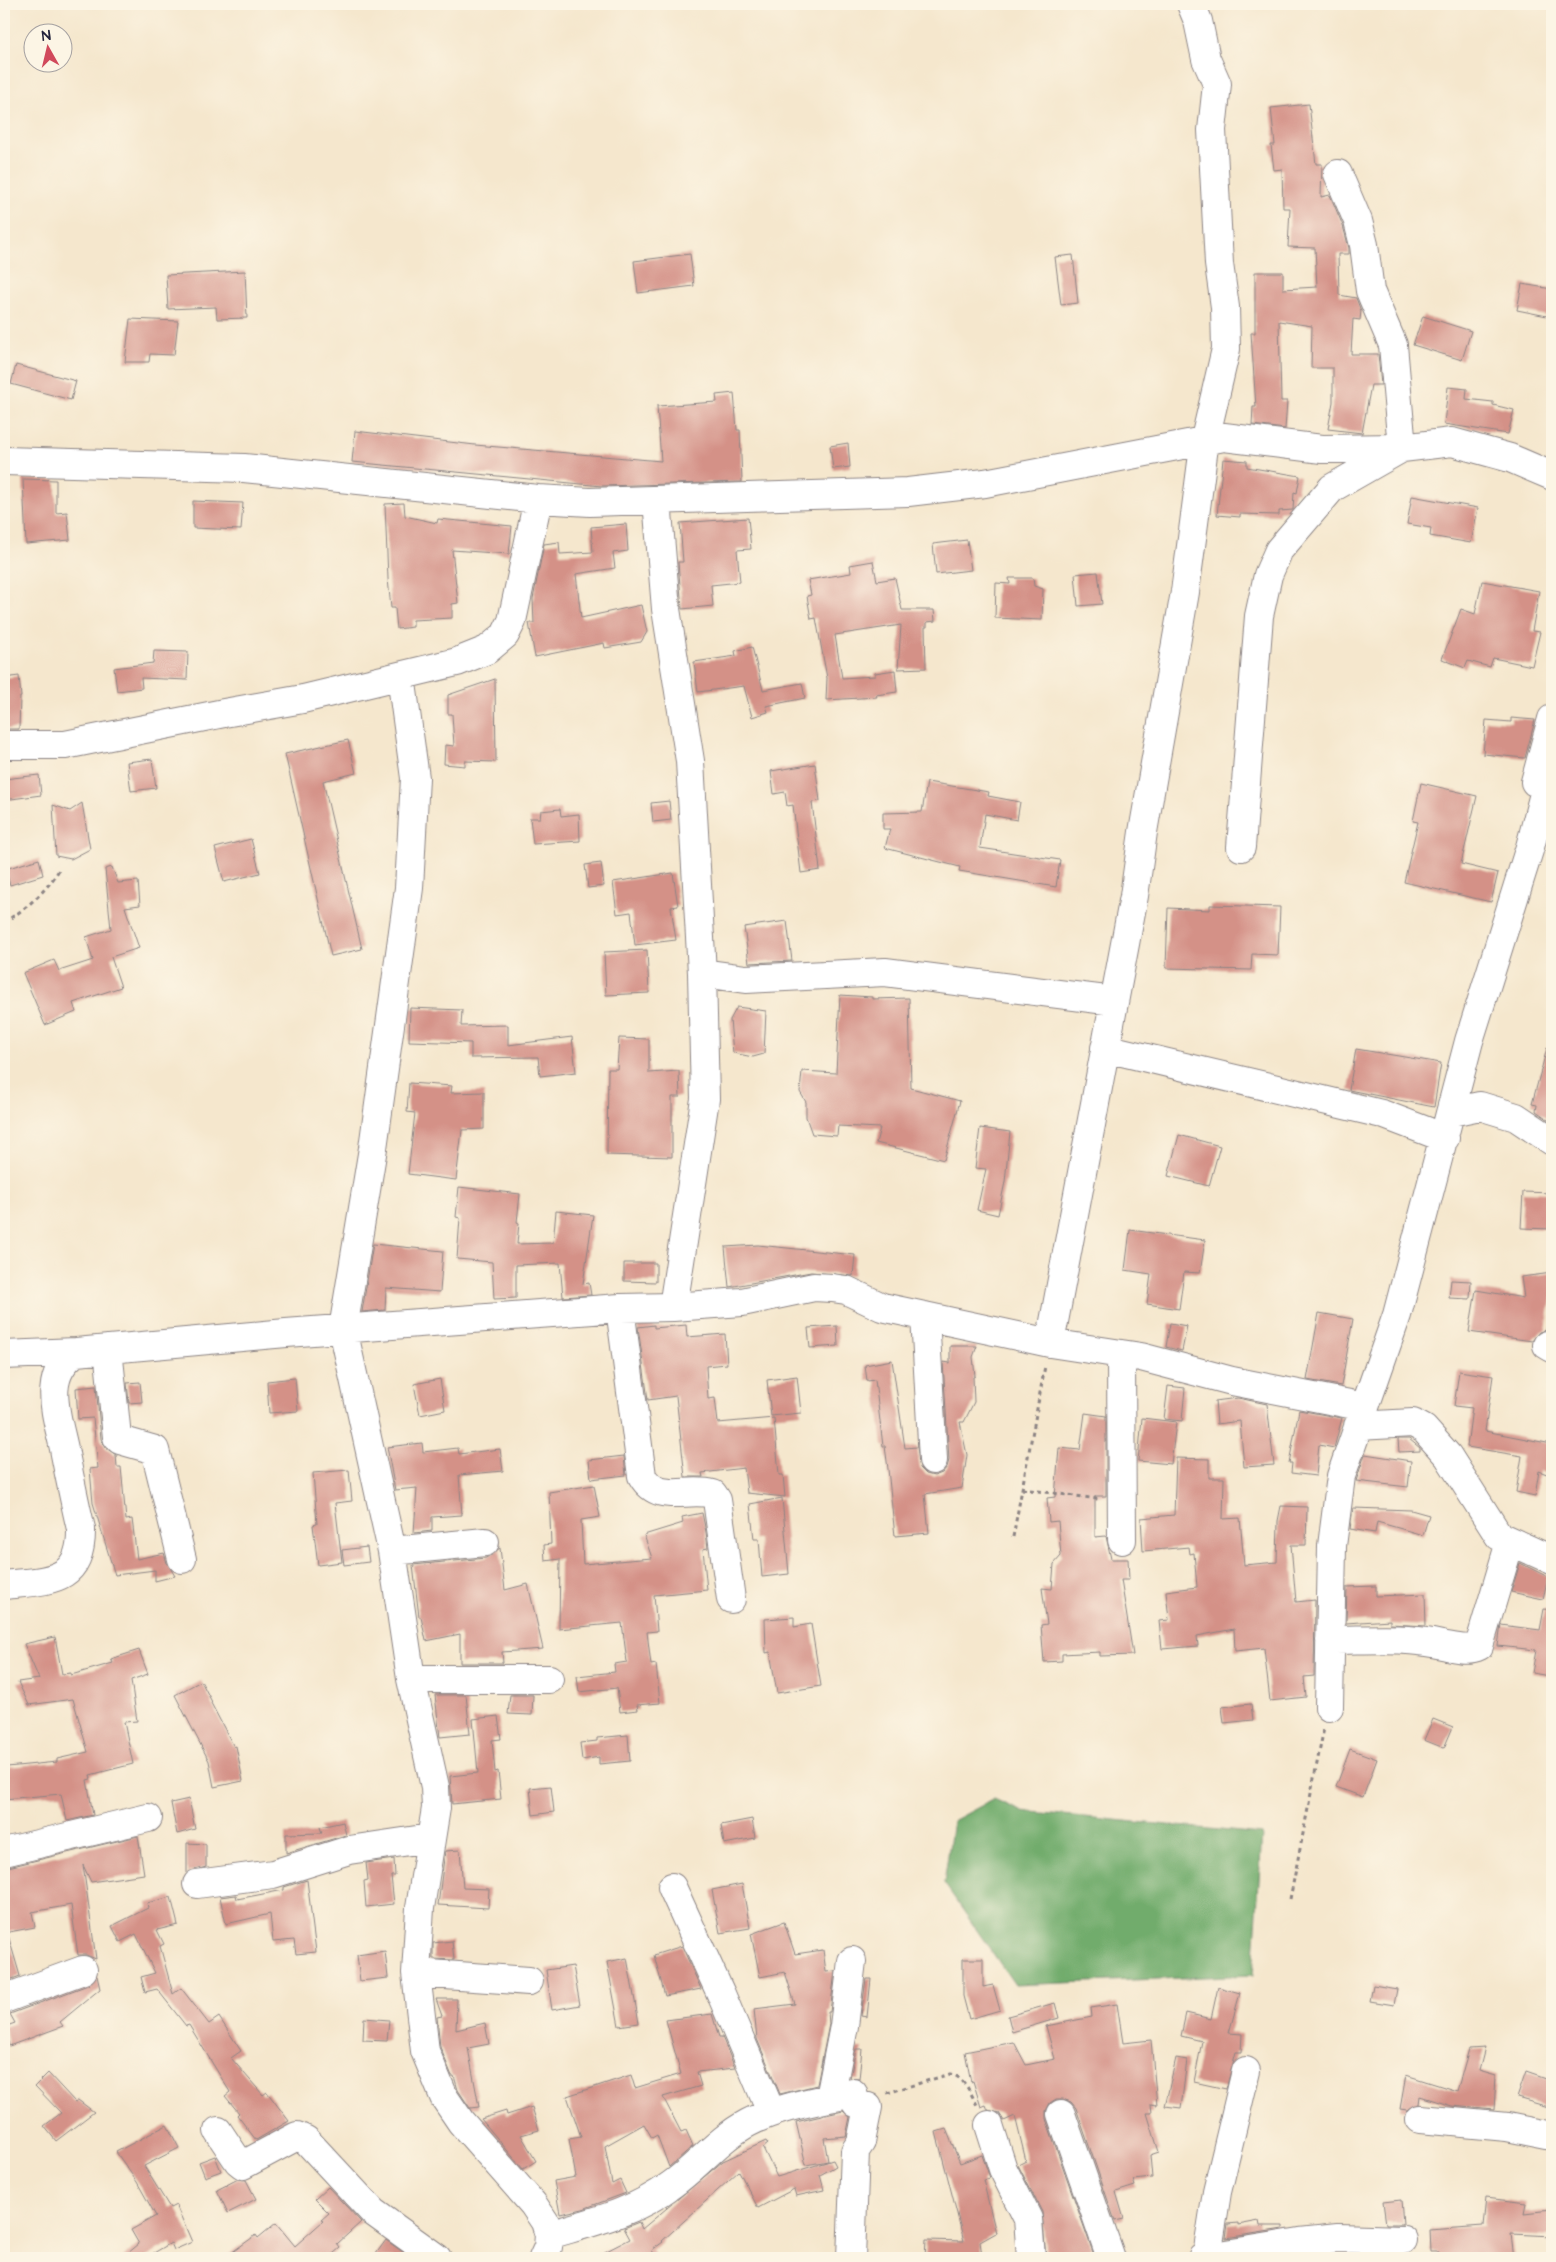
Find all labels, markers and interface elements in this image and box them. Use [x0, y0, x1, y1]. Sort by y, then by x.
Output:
north arrow [22, 22, 72, 72]
text: N [41, 26, 52, 47]

